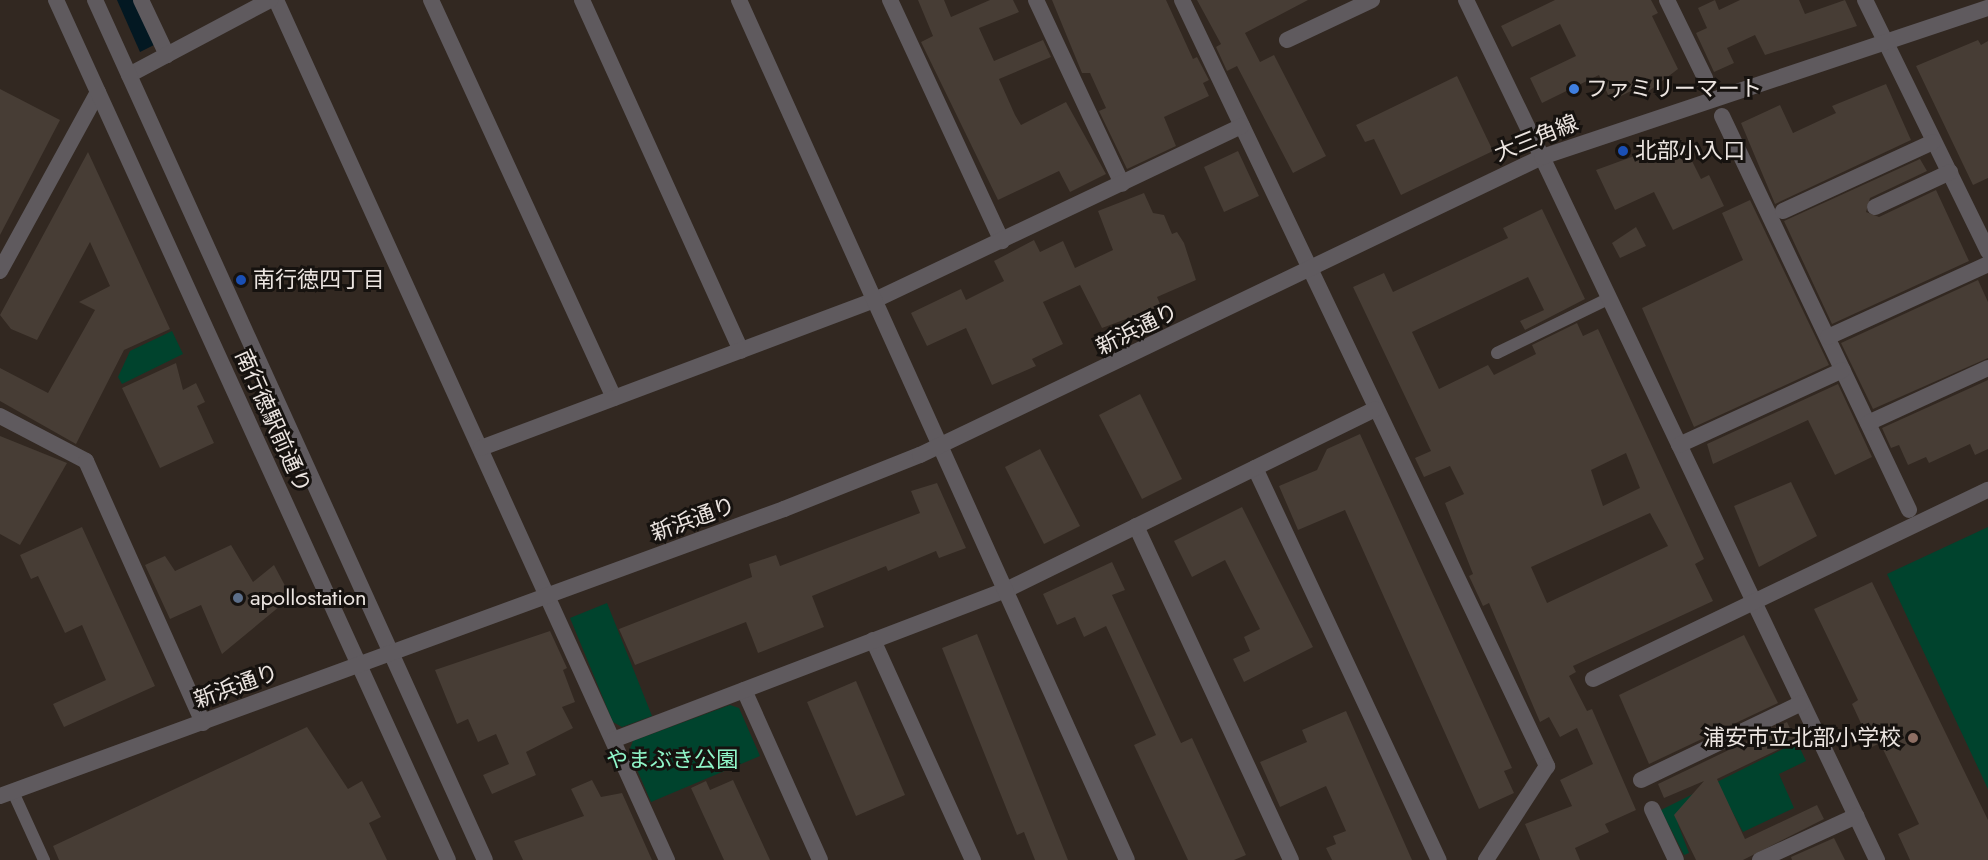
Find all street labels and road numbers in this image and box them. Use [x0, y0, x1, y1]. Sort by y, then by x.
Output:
street label: 大三角線 [1490, 109, 1582, 167]
street label: 新浜通り [1092, 298, 1182, 360]
street label: 南行徳駅前通り [230, 345, 316, 497]
street label: 新浜通り [647, 492, 739, 546]
street label: 新浜通り [190, 659, 282, 713]

